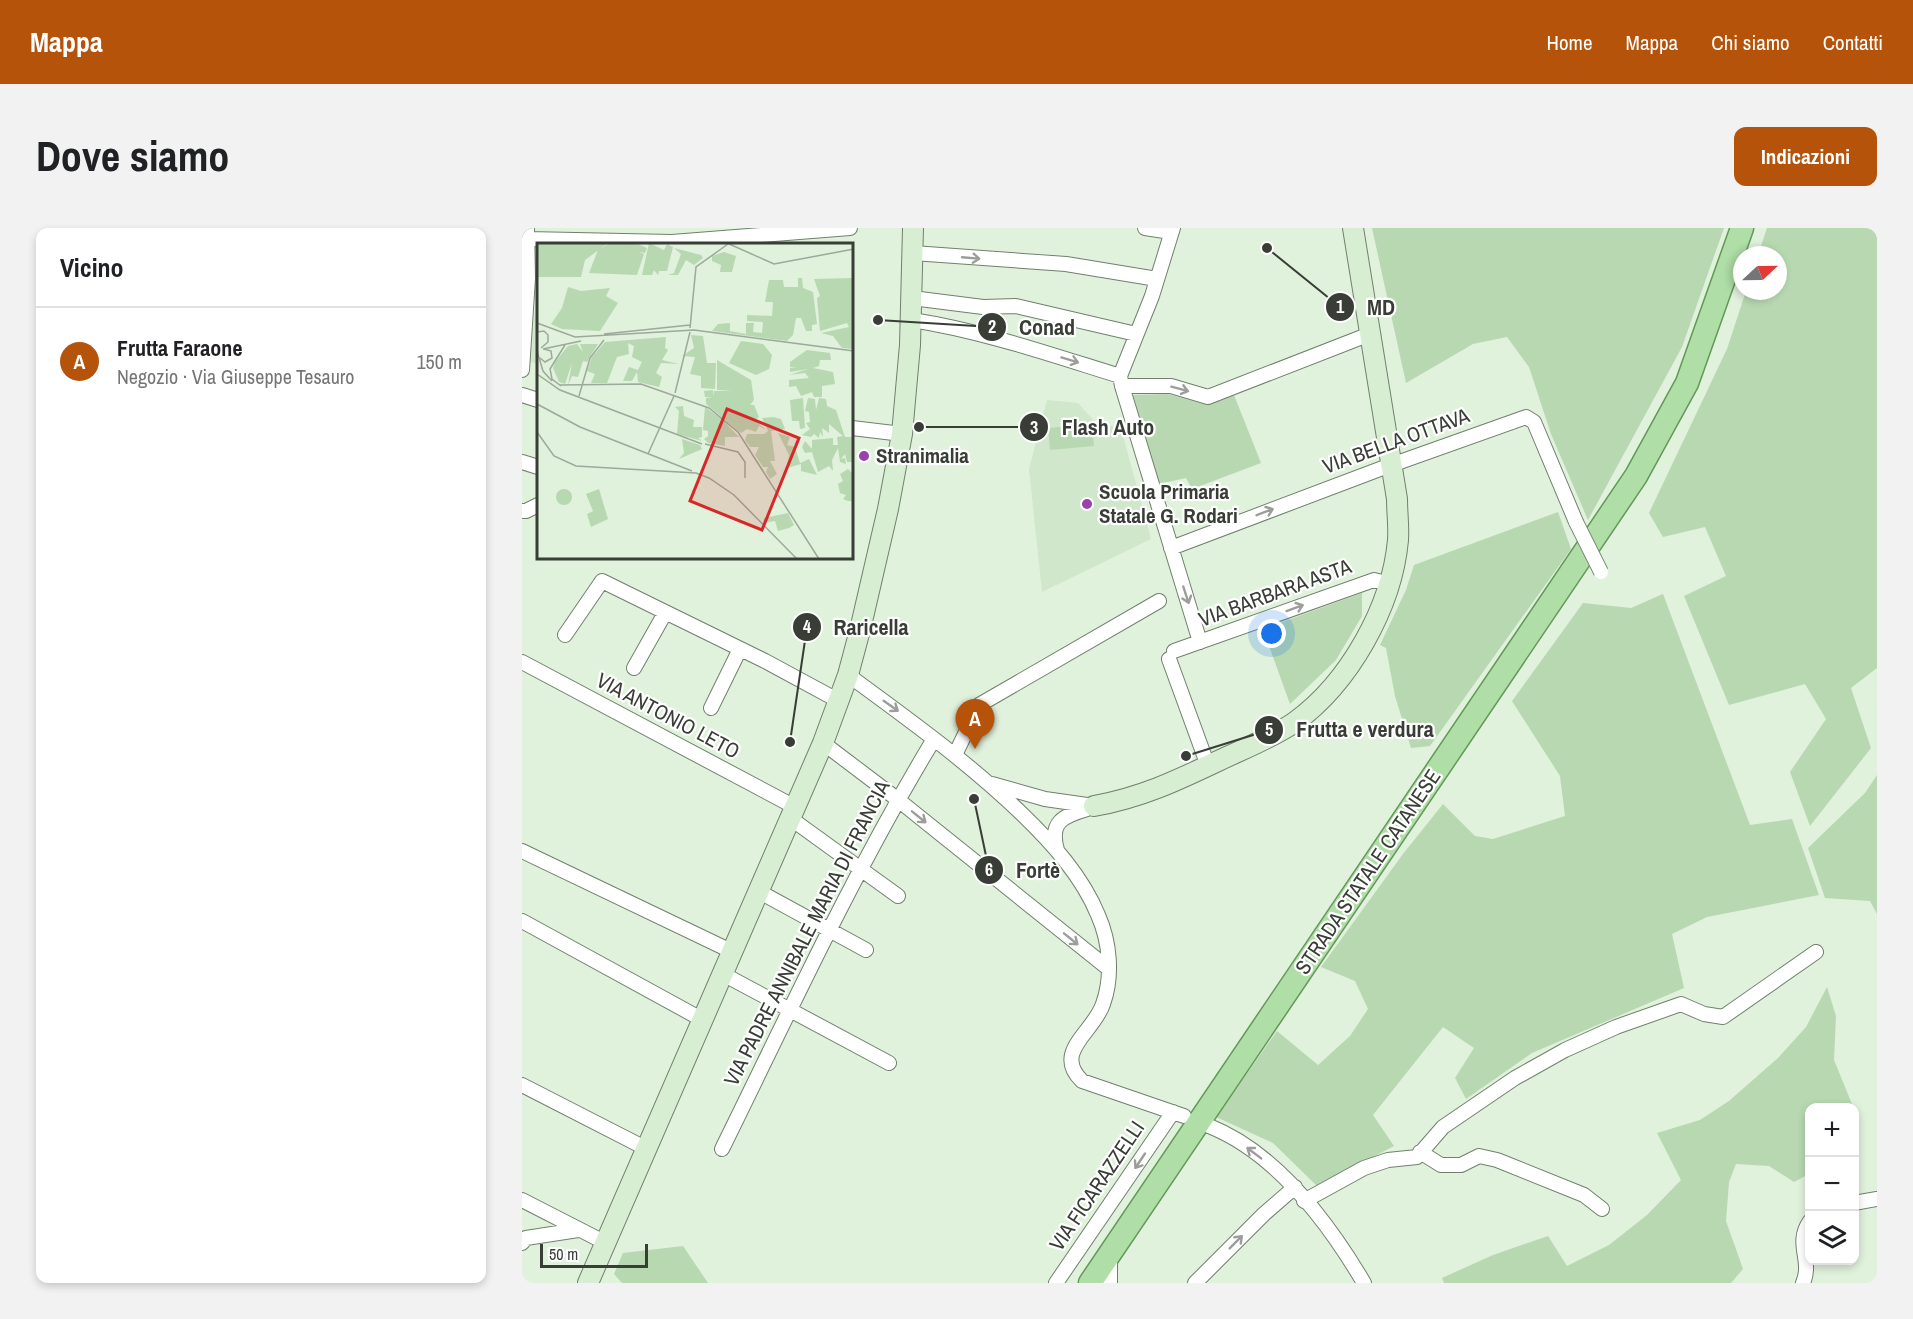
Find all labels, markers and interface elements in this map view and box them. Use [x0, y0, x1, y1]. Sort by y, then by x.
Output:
text: Mappa [30, 23, 103, 61]
text: Home [1547, 28, 1593, 57]
text: Mappa [1626, 28, 1678, 57]
text: Chi siamo [1711, 28, 1790, 57]
text: Contatti [1823, 28, 1883, 57]
button: Indicazioni [1734, 127, 1877, 186]
text: Dove siamo [36, 128, 229, 184]
inset map [537, 243, 854, 560]
north arrow [1733, 246, 1787, 300]
text: Vicino [60, 250, 124, 285]
one-way arrow [960, 253, 980, 264]
callout: MD [1325, 287, 1407, 327]
text: MD [1367, 292, 1395, 322]
text: 1 [1336, 294, 1345, 319]
callout: Conad [977, 307, 1087, 347]
text: Conad [1019, 312, 1075, 342]
text: 2 [988, 314, 996, 339]
text: Frutta Faraone [117, 333, 242, 363]
text: A [74, 348, 85, 375]
text: 150 m [416, 348, 462, 375]
one-way arrow [1060, 355, 1079, 366]
text: Negozio · Via Giuseppe Tesauro [117, 363, 354, 390]
one-way arrow [1170, 384, 1189, 395]
street label: VIA BELLA OTTAVA [1318, 400, 1474, 481]
callout: Flash Auto [1019, 407, 1166, 447]
text: Flash Auto [1062, 412, 1154, 442]
text: 3 [1030, 415, 1038, 440]
place label: Stranimalia [876, 441, 969, 470]
marker: Stranimalia [857, 449, 871, 463]
place label: Scuola Primaria Statale G. Rodari [1099, 477, 1238, 530]
marker: Scuola Primaria Statale G. Rodari [1080, 497, 1094, 511]
one-way arrow [1255, 506, 1273, 517]
street label: VIA BARBARA ASTA [1194, 551, 1356, 634]
one-way arrow [1181, 585, 1192, 604]
one-way arrow [1285, 602, 1304, 613]
callout: Raricella [792, 607, 921, 647]
text: Raricella [833, 612, 909, 642]
text: 4 [803, 614, 812, 639]
your location [1257, 619, 1286, 648]
street label: VIA ANTONIO LETO [592, 666, 745, 766]
one-way arrow [883, 700, 899, 713]
pin: A [956, 700, 994, 749]
callout: Frutta e verdura [1254, 710, 1445, 750]
text: Frutta e verdura [1296, 714, 1434, 744]
text: 5 [1265, 717, 1273, 742]
street label: STRADA STATALE CATANESE [1288, 763, 1447, 980]
street label: VIA PADRE ANNIBALE MARIA DI FRANCIA [717, 775, 897, 1091]
one-way arrow [911, 810, 927, 823]
callout: Fortè [974, 850, 1072, 890]
text: Fortè [1016, 855, 1060, 885]
text: 6 [985, 857, 993, 882]
one-way arrow [1063, 932, 1079, 945]
map controls [1805, 1103, 1859, 1265]
button: + [1805, 1103, 1859, 1157]
street label: VIA FICARAZZELLI [1042, 1115, 1151, 1257]
one-way arrow [1247, 1147, 1263, 1159]
one-way arrow [1134, 1152, 1146, 1168]
button: − [1805, 1157, 1859, 1211]
button: layers [1805, 1211, 1859, 1265]
one-way arrow [1229, 1234, 1243, 1249]
scale bar [540, 1241, 648, 1268]
text: 50 m [549, 1243, 578, 1265]

